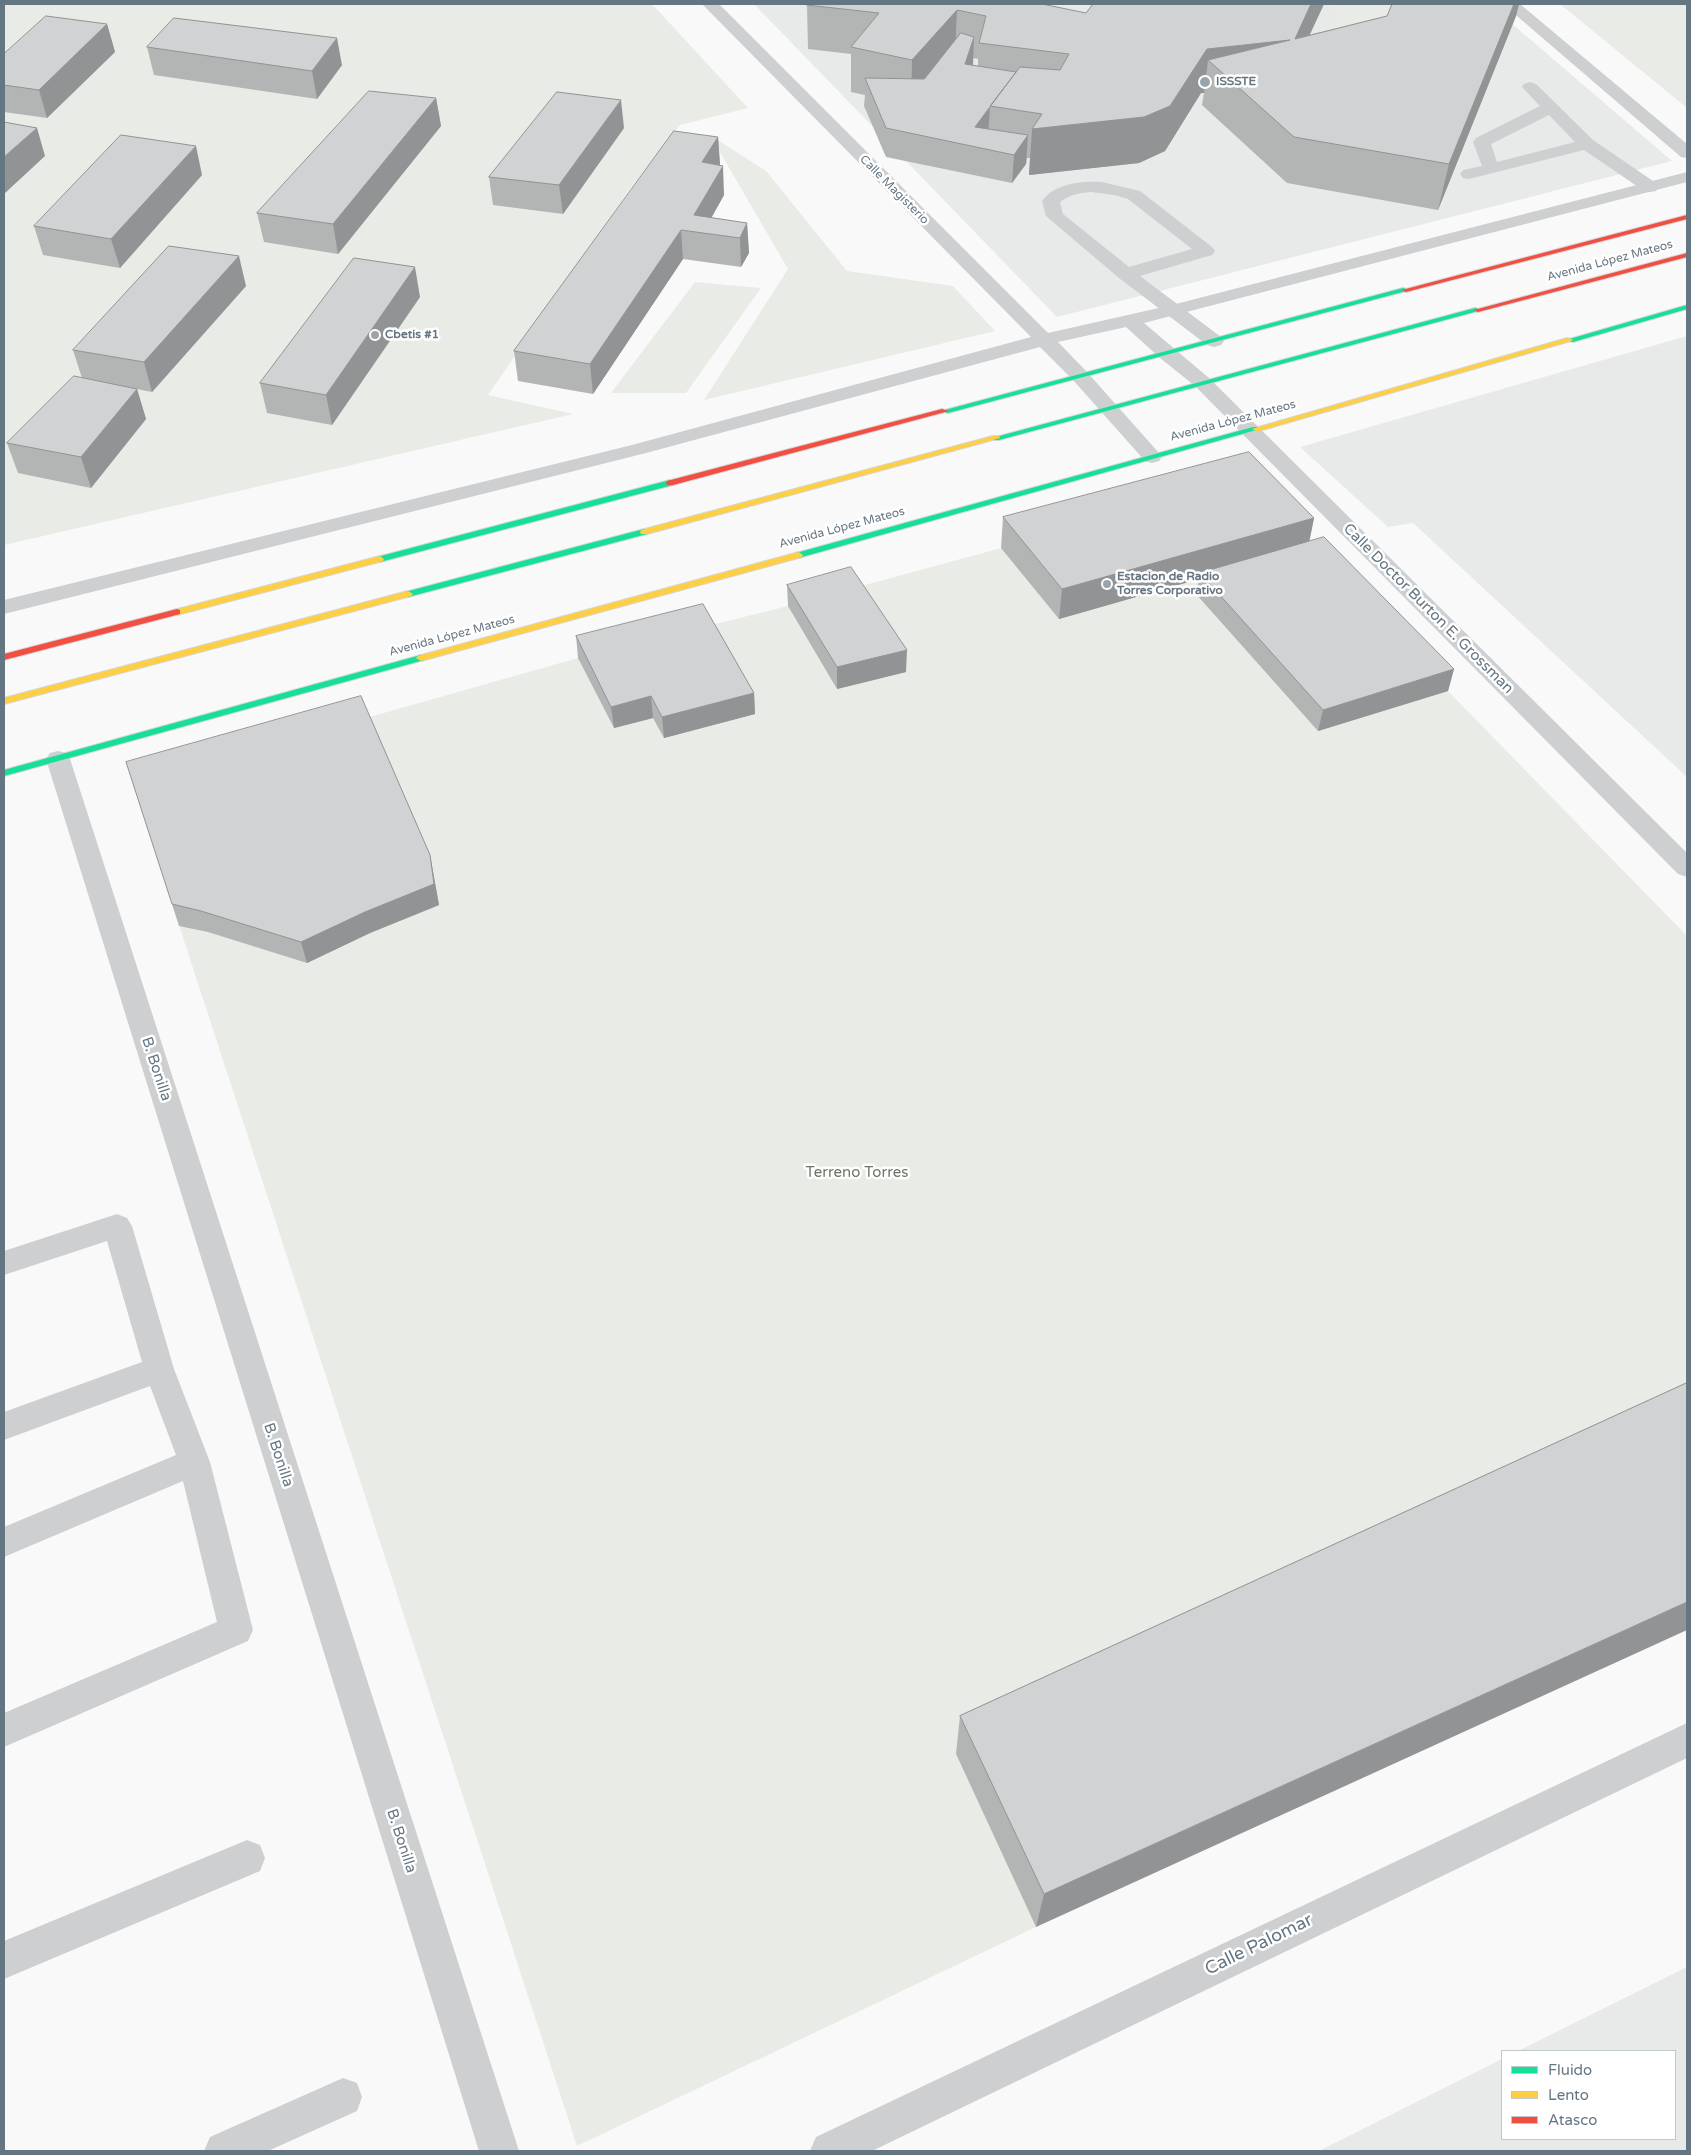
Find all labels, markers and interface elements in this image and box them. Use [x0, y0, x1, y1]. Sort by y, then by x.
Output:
marker: ISSSTE [1198, 75, 1212, 89]
place label: ISSSTE [1216, 75, 1256, 89]
street label: Calle Magisterio [856, 152, 932, 228]
street label: Avenida López Mateos [1546, 237, 1674, 285]
place label: Cbetis #1 [385, 328, 439, 342]
marker: Cbetis #1 [369, 329, 381, 341]
street label: Avenida López Mateos [1169, 397, 1297, 445]
street label: Avenida López Mateos [778, 504, 906, 552]
street label: Calle Doctor Burton E. Grossman [1339, 520, 1517, 698]
place label: Estacion de Radio Torres Corporativo [1117, 570, 1223, 598]
marker: Estacion de Radio Torres Corporativo [1101, 578, 1113, 590]
street label: Avenida López Mateos [388, 612, 516, 660]
street label: B. Bonilla [137, 1035, 175, 1103]
park label: Terreno Torres [806, 1164, 908, 1182]
street label: B. Bonilla [259, 1421, 297, 1489]
street label: B. Bonilla [382, 1807, 420, 1875]
street label: Calle Palomar [1202, 1910, 1316, 1980]
legend [1501, 2050, 1676, 2140]
text: Fluido [1548, 2061, 1592, 2079]
text: Lento [1548, 2086, 1589, 2104]
text: Atasco [1548, 2111, 1597, 2129]

